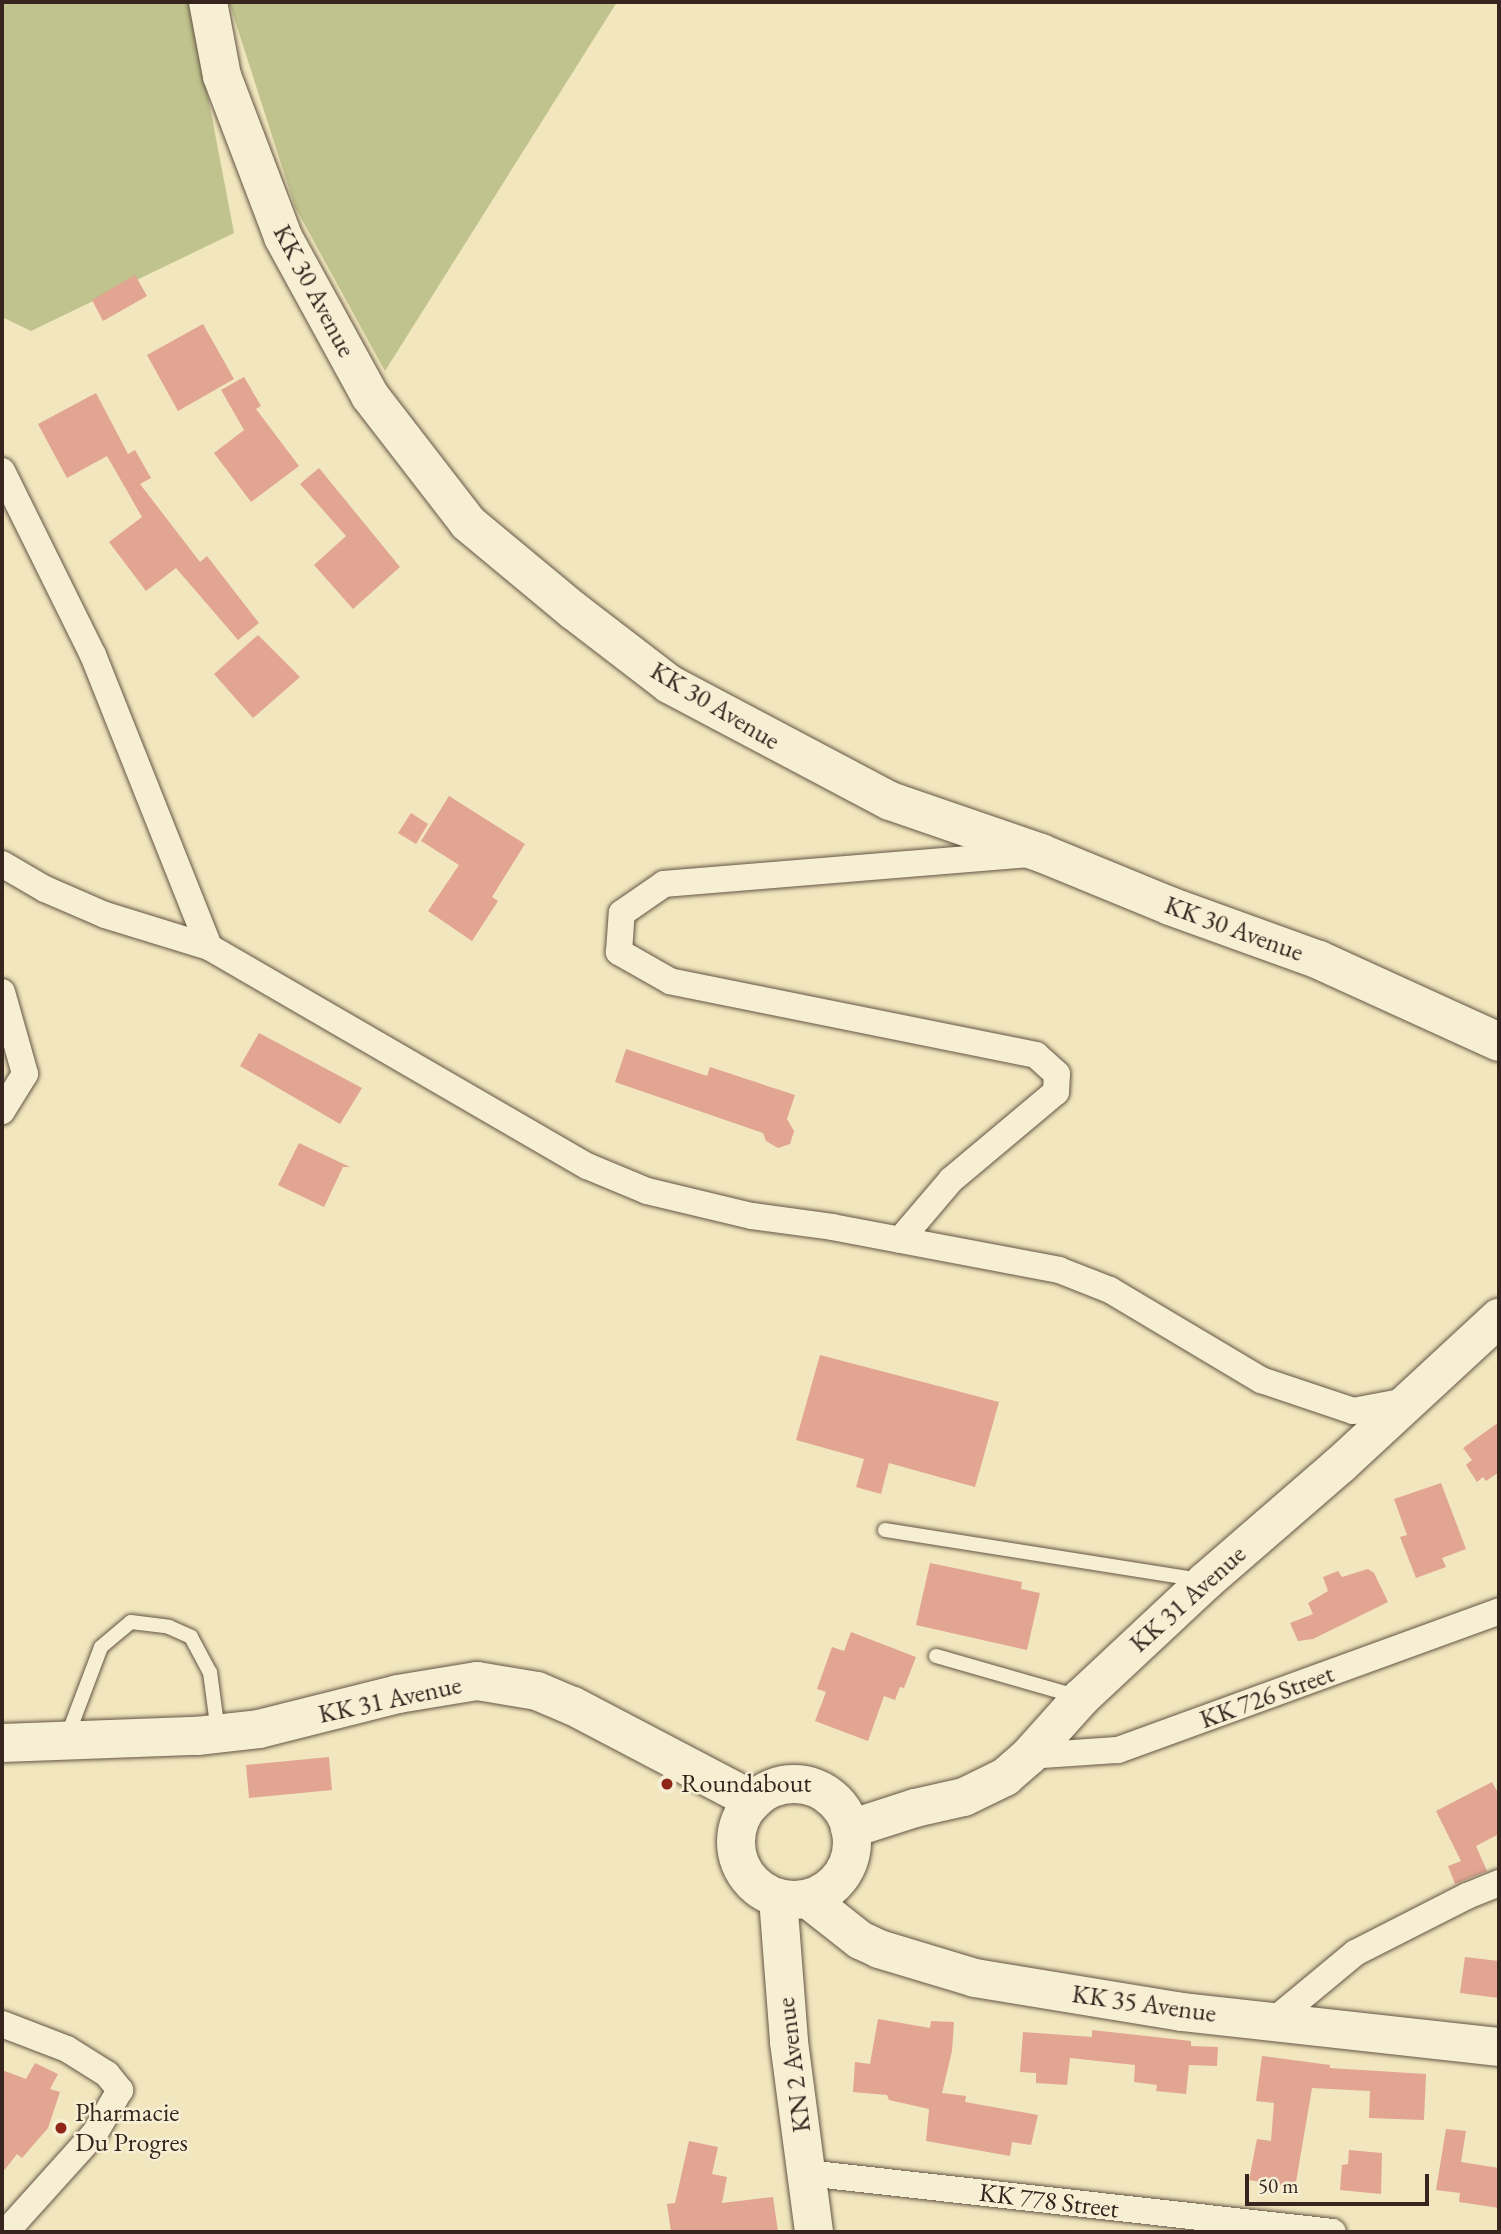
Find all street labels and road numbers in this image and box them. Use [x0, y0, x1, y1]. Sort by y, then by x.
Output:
street label: KK 30 Avenue [266, 219, 362, 363]
street label: KK 30 Avenue [645, 655, 785, 757]
street label: KK 30 Avenue [1160, 889, 1308, 969]
street label: KK 31 Avenue [1124, 1539, 1252, 1659]
street label: KK 726 Street [1196, 1658, 1338, 1736]
street label: KK 31 Avenue [316, 1670, 464, 1730]
street label: KK 35 Avenue [1070, 1978, 1218, 2030]
street label: KN 2 Avenue [770, 1996, 818, 2134]
street label: KK 778 Street [977, 2177, 1121, 2225]

